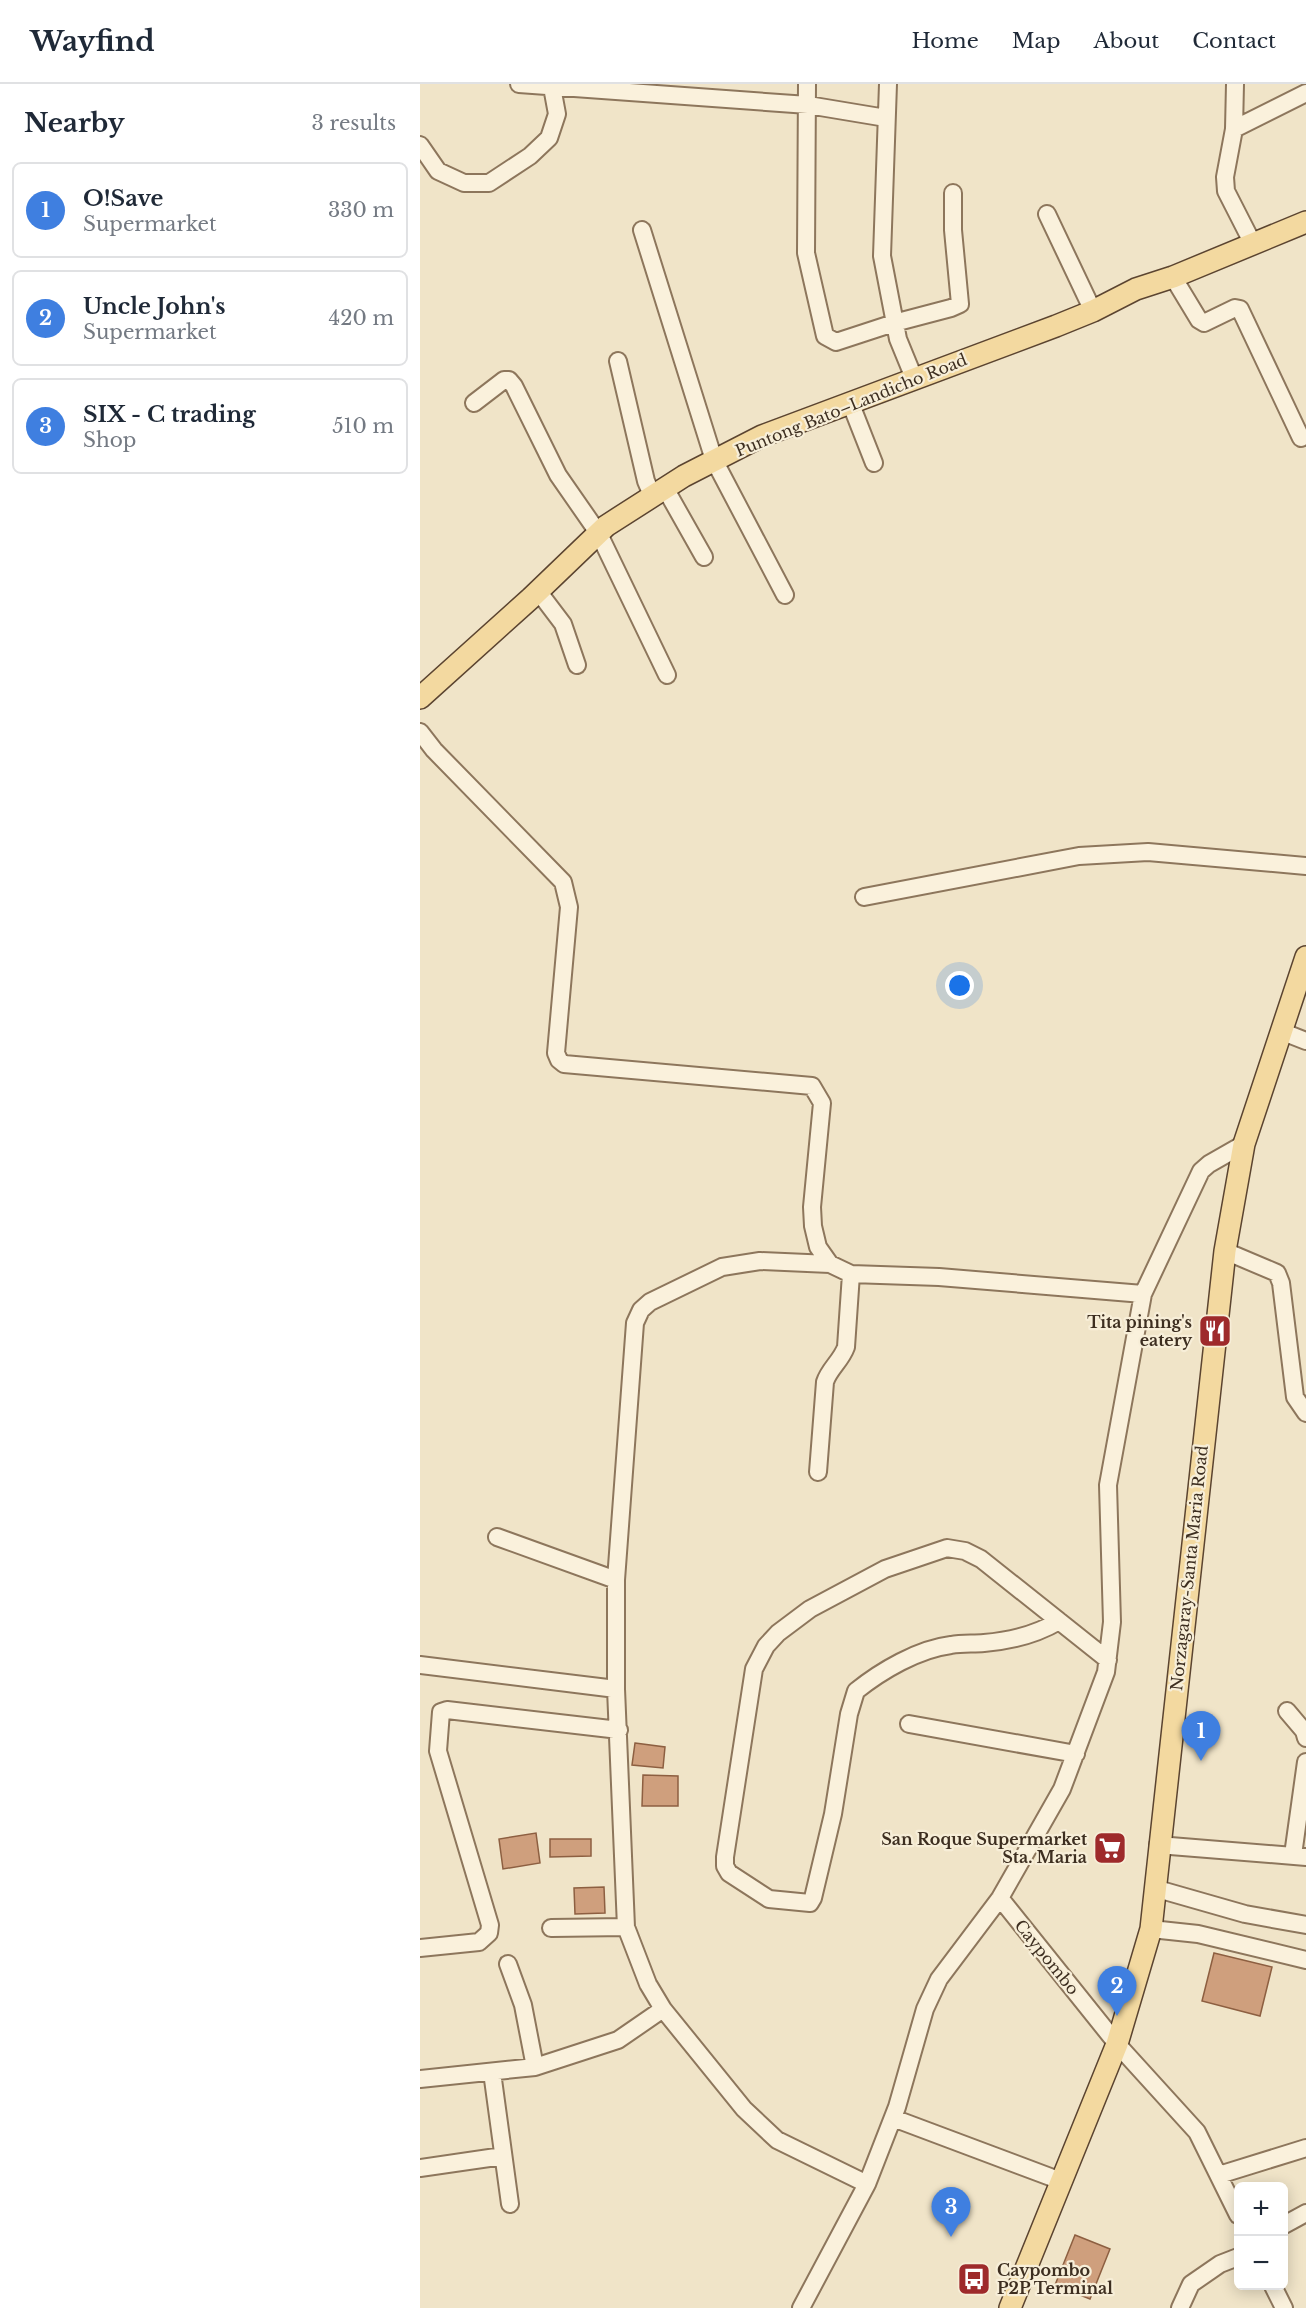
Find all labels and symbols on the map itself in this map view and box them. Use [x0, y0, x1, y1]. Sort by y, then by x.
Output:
street label: Puntong Bato–Landicho Road [732, 349, 970, 461]
your location [945, 971, 974, 1000]
place label: Tita pining's eatery [1087, 1312, 1193, 1350]
restaurant icon: Tita pining's eatery [1197, 1313, 1233, 1349]
street label: Norzagaray-Santa Maria Road [1166, 1444, 1212, 1692]
pin: 1 [1182, 1712, 1220, 1761]
place label: San Roque Supermarket Sta. Maria [881, 1829, 1088, 1867]
supermarket icon: San Roque Supermarket Sta. Maria [1092, 1830, 1128, 1866]
street label: Caypombo [1011, 1915, 1083, 1999]
pin: 2 [1098, 1966, 1136, 2016]
pin: 3 [932, 2188, 970, 2237]
place label: Caypombo P2P Terminal [997, 2260, 1113, 2298]
bus stop icon: Caypombo P2P Terminal [956, 2261, 992, 2297]

